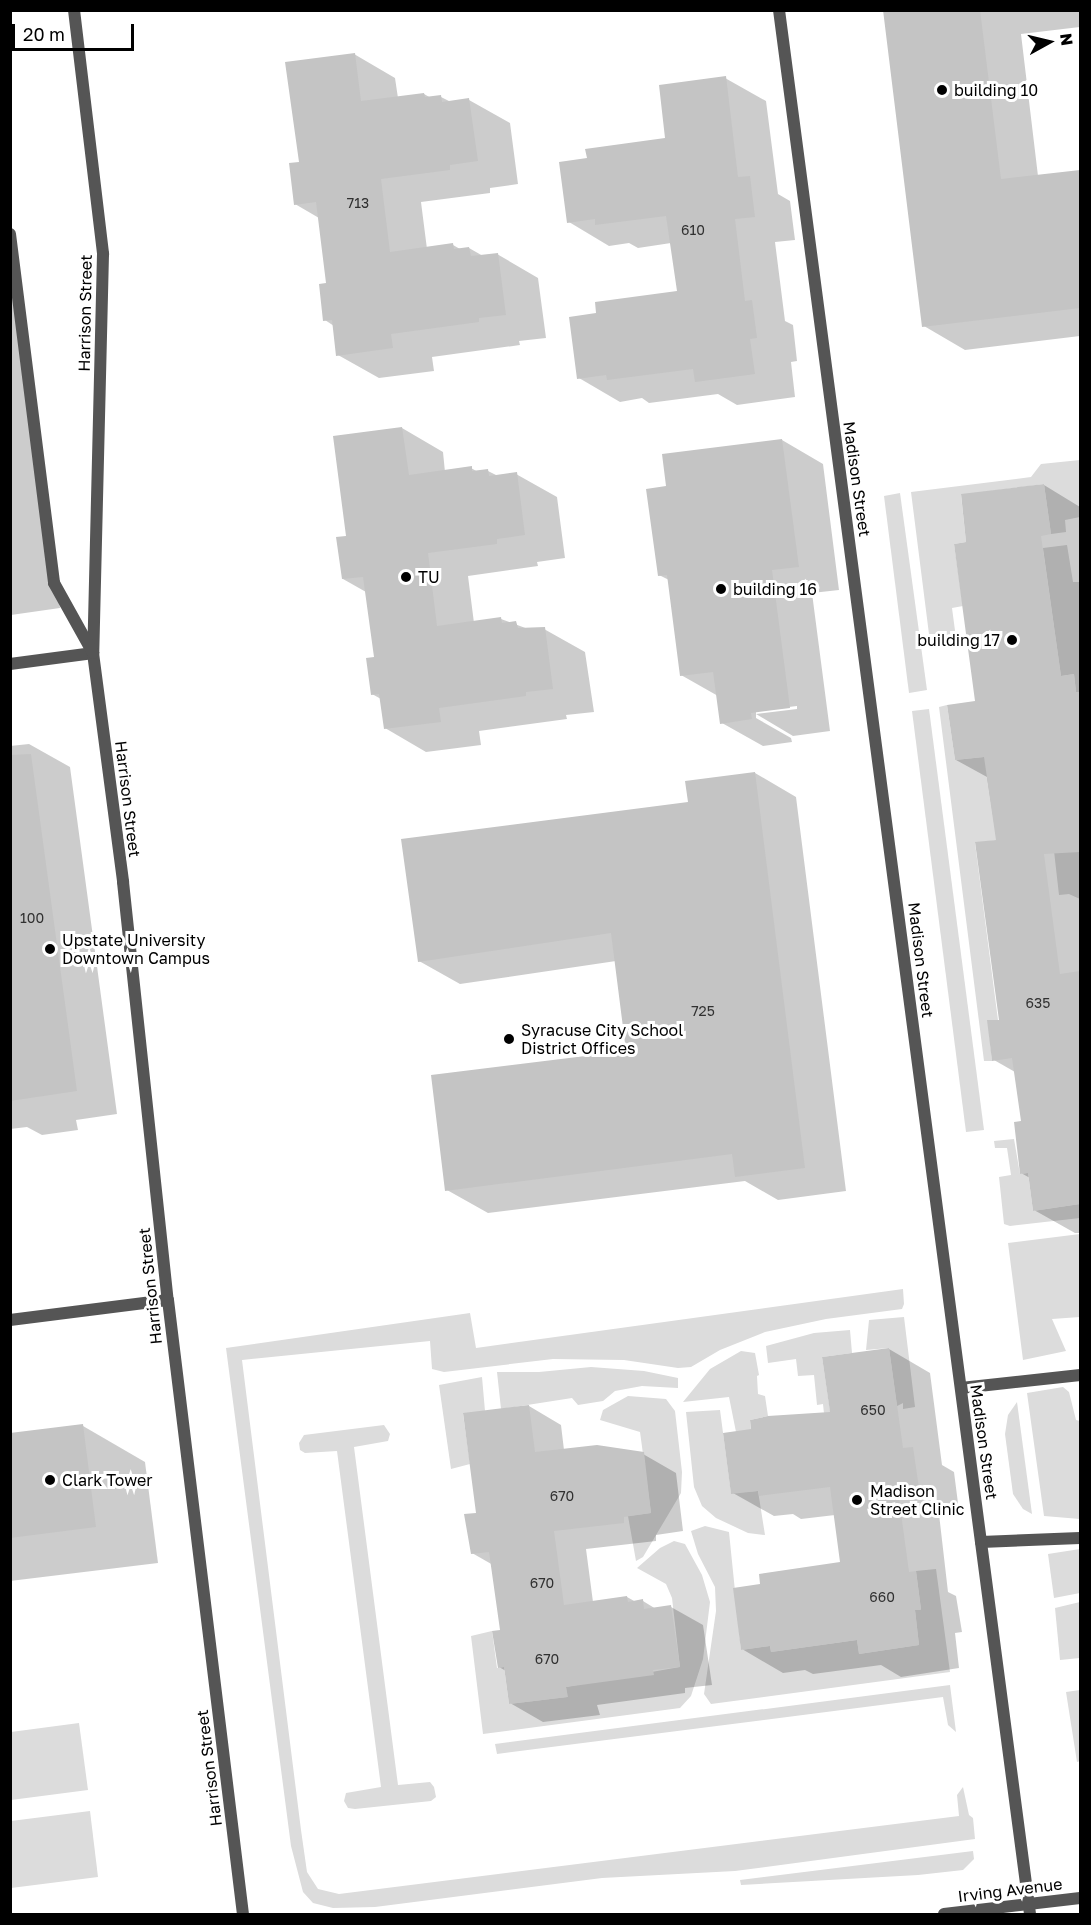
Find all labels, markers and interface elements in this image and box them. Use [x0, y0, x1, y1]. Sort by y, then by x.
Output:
scale bar [15, 12, 136, 50]
north arrow [1019, 12, 1079, 72]
text: 20 m [23, 23, 65, 45]
text: N [1056, 32, 1078, 47]
place label: building 10 [954, 80, 1038, 100]
marker: building 10 [935, 83, 949, 97]
house number: 713 [347, 195, 369, 211]
house number: 610 [681, 222, 705, 238]
street label: Harrison Street [74, 254, 96, 372]
street label: Madison Street [839, 420, 875, 538]
place label: TU [418, 567, 440, 587]
marker: TU [399, 570, 413, 584]
place label: building 16 [733, 579, 817, 599]
marker: building 16 [714, 582, 728, 596]
place label: building 17 [917, 630, 1000, 650]
marker: building 17 [1005, 633, 1019, 647]
street label: Harrison Street [111, 740, 145, 858]
street label: Madison Street [904, 901, 938, 1019]
house number: 100 [20, 910, 44, 926]
place label: Upstate University Downtown Campus [62, 930, 210, 968]
marker: Upstate University Downtown Campus [43, 942, 57, 956]
house number: 635 [1026, 995, 1050, 1011]
house number: 725 [691, 1003, 715, 1019]
place label: Syracuse City School District Offices [521, 1020, 683, 1058]
marker: Syracuse City School District Offices [502, 1032, 516, 1046]
street label: Harrison Street [134, 1227, 166, 1345]
street label: Madison Street [966, 1383, 1002, 1501]
house number: 650 [860, 1402, 886, 1418]
place label: Clark Tower [62, 1470, 153, 1490]
marker: Clark Tower [43, 1473, 57, 1487]
place label: Madison Street Clinic [870, 1481, 964, 1519]
house number: 670 [550, 1488, 574, 1504]
marker: Madison Street Clinic [848, 1491, 866, 1509]
house number: 670 [530, 1575, 554, 1591]
house number: 660 [869, 1589, 895, 1605]
house number: 670 [535, 1651, 559, 1667]
street label: Harrison Street [192, 1709, 226, 1827]
street label: Irving Avenue [957, 1874, 1063, 1906]

